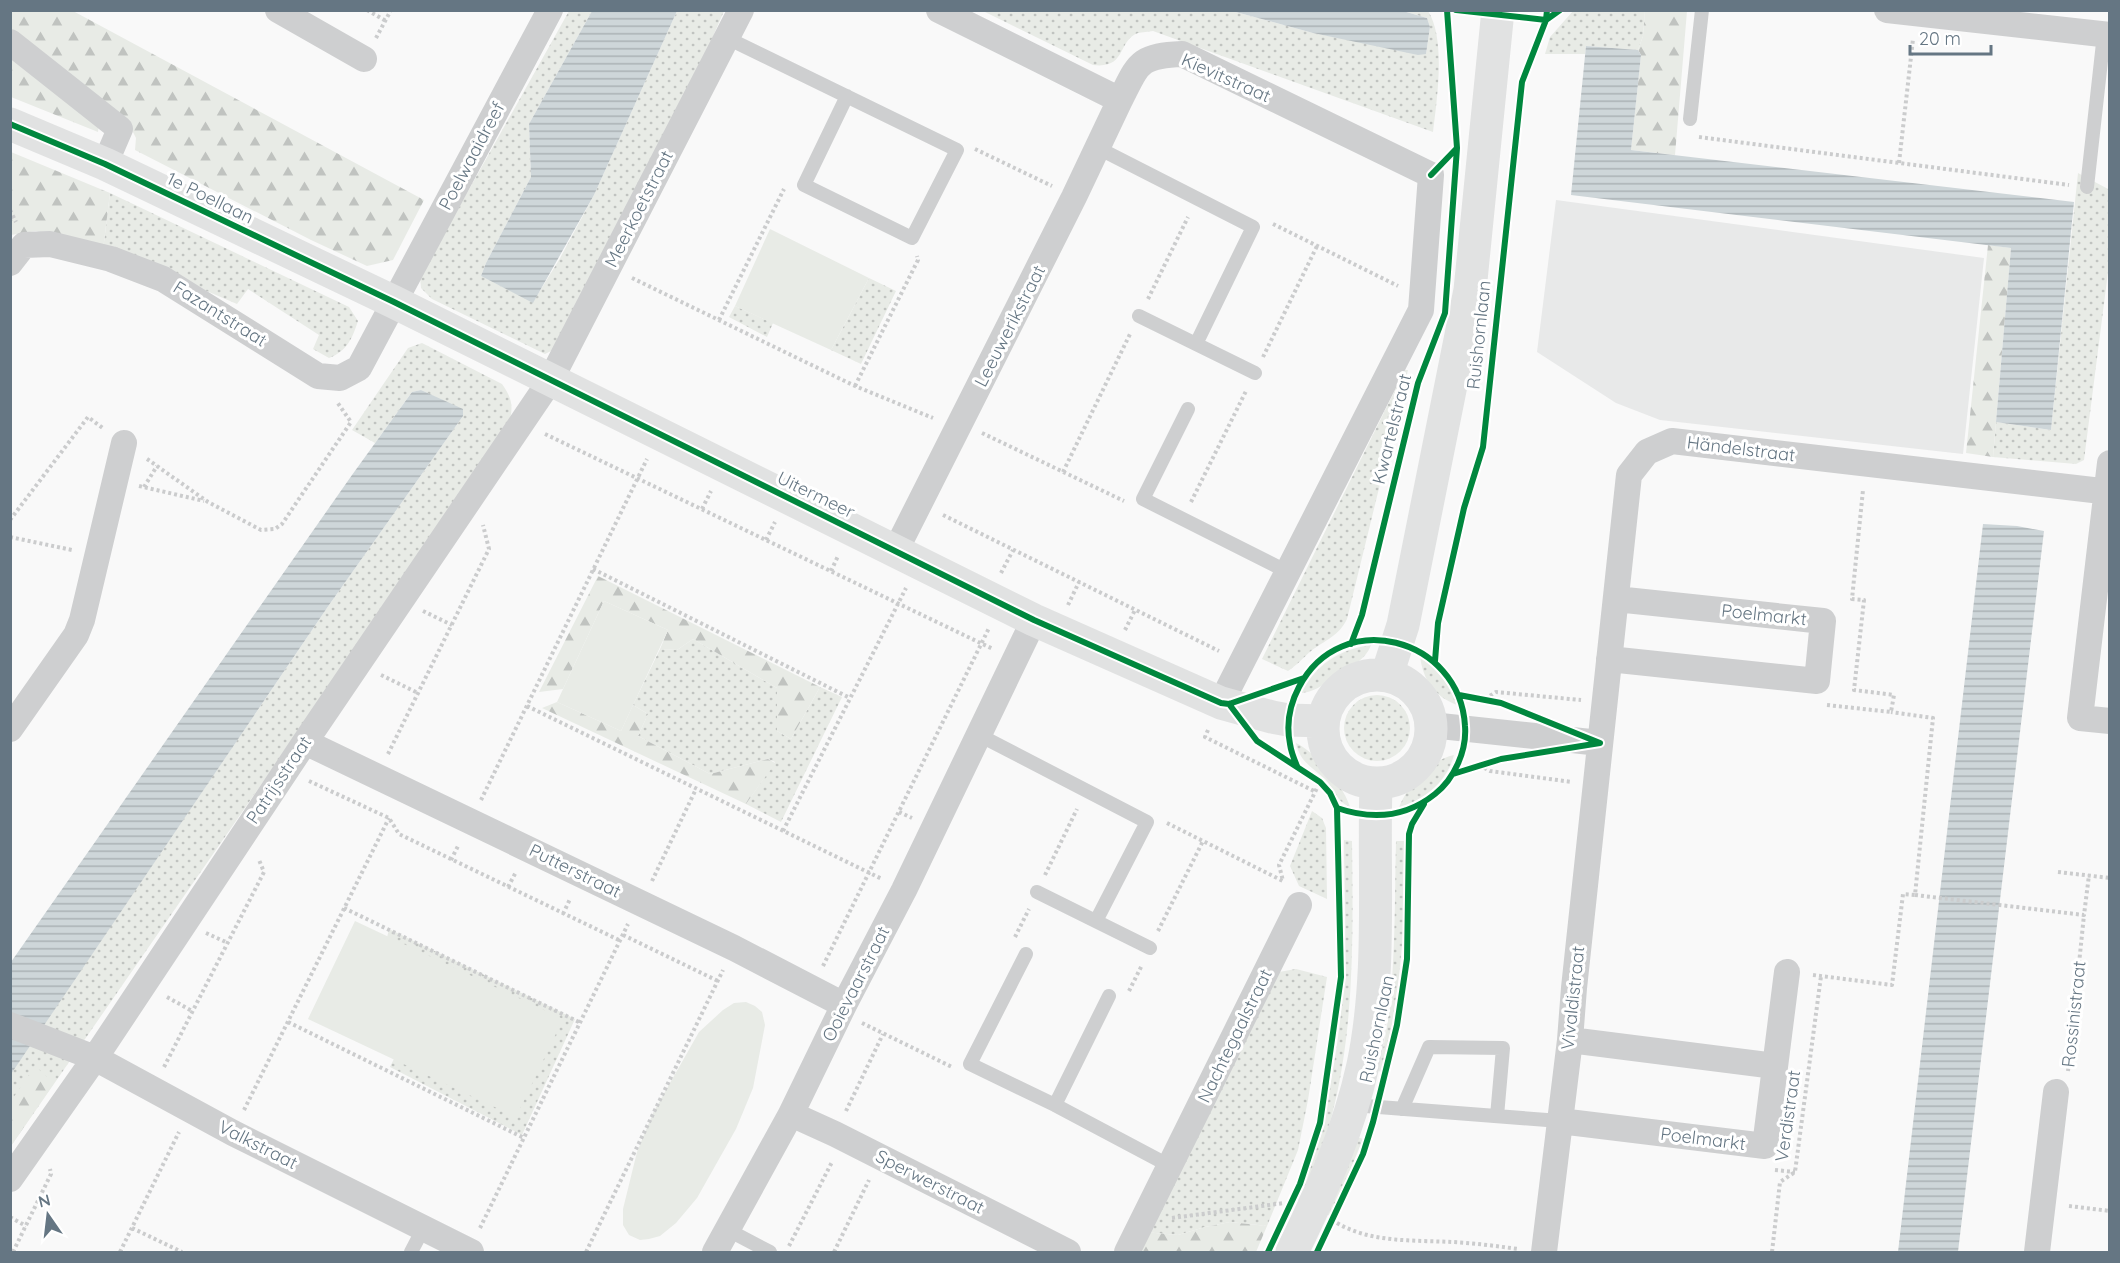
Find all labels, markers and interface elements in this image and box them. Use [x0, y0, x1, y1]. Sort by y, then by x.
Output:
scale bar [1910, 18, 1991, 56]
text: 20 m [1919, 27, 1961, 50]
street label: Kievitstraat [1178, 48, 1274, 107]
street label: Poelwaaidreef [433, 97, 510, 214]
street label: Meerkoetstraat [599, 146, 678, 271]
street label: 1e Poellaan [163, 167, 258, 228]
street label: Leeuwerikstraat [969, 261, 1050, 390]
street label: Fazantstraat [169, 276, 272, 352]
street label: Ruishornlaan [1461, 279, 1496, 391]
street label: Kwartelstraat [1367, 371, 1416, 486]
street label: Händelstraat [1686, 430, 1796, 467]
street label: Uitermeer [774, 466, 859, 523]
street label: Poelmarkt [1720, 599, 1808, 630]
street label: Patrijsstraat [241, 731, 316, 828]
street label: Putterstraat [525, 838, 625, 903]
street label: Ooievaarstraat [817, 922, 895, 1045]
street label: Vivaldistraat [1556, 945, 1589, 1051]
street label: Rossinistraat [2056, 959, 2091, 1068]
street label: Nachtegaalstraat [1192, 965, 1277, 1107]
street label: Ruishornlaan [1354, 973, 1399, 1085]
street label: Verdistraat [1770, 1069, 1805, 1163]
street label: Valkstraat [215, 1115, 302, 1174]
street label: Poelmarkt [1659, 1122, 1747, 1155]
street label: Sperwerstraat [872, 1144, 988, 1219]
north arrow [18, 1185, 78, 1245]
text: N [36, 1189, 52, 1212]

